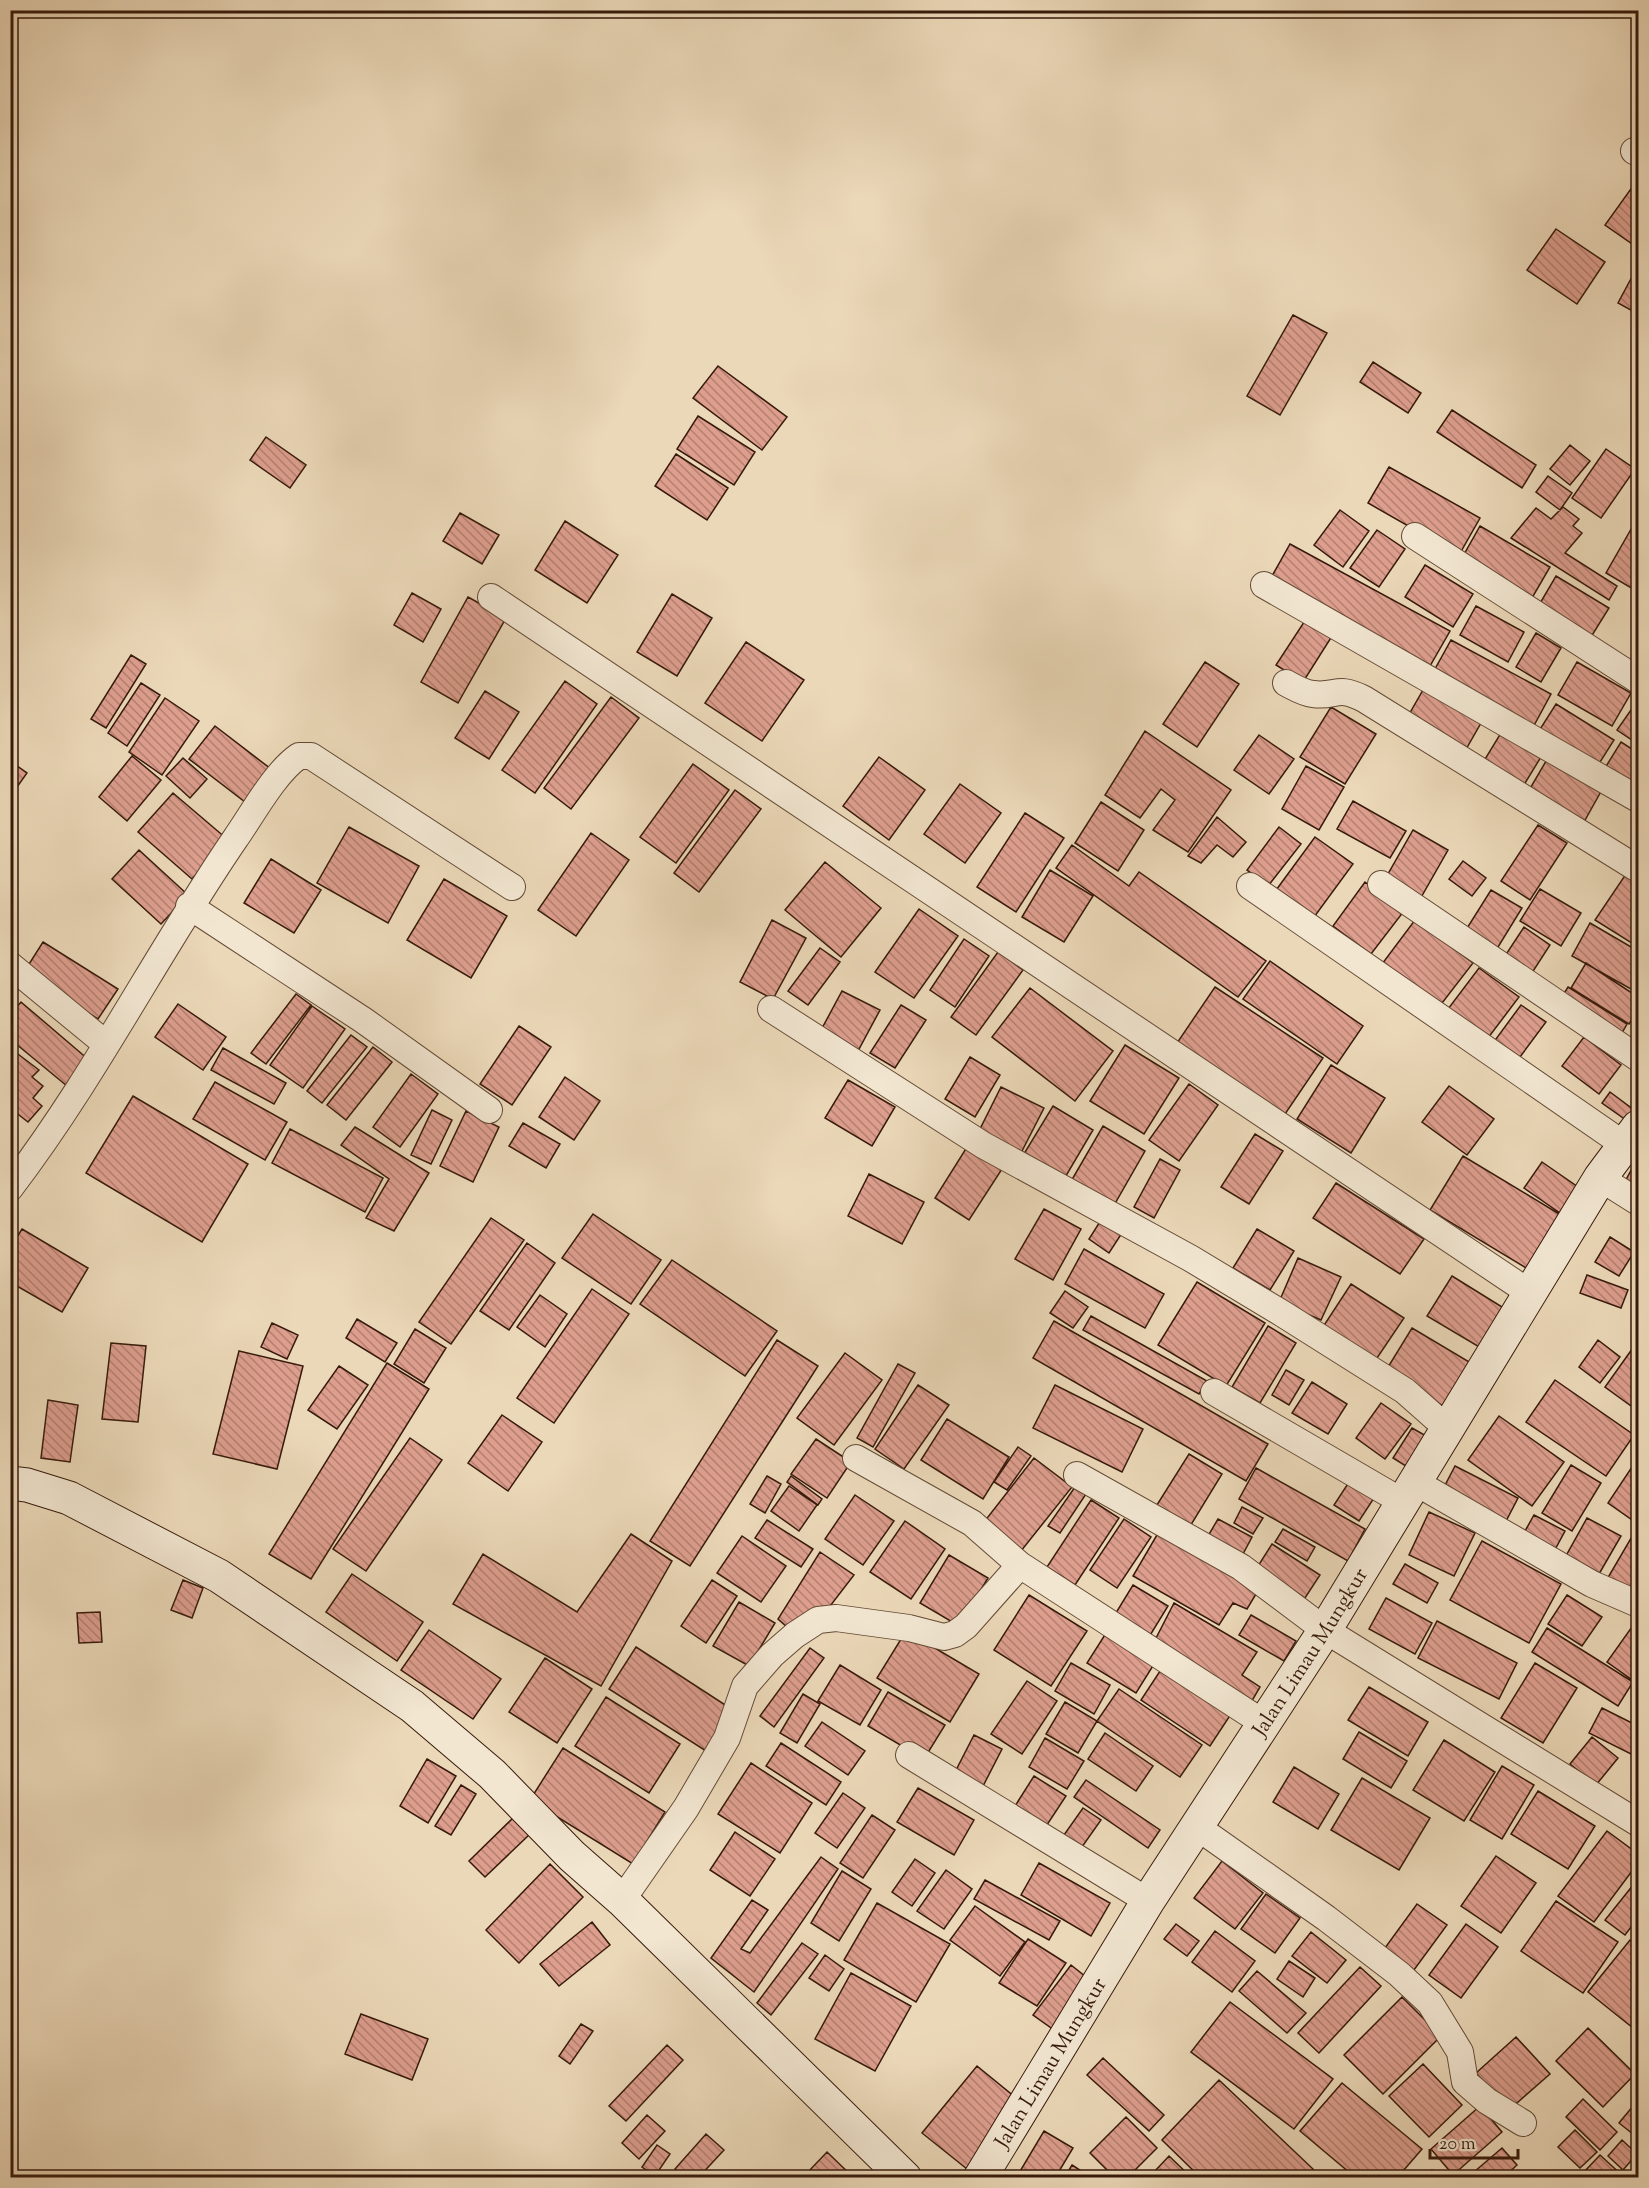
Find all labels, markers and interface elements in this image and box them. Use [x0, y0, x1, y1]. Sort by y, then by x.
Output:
street label: Jalan Limau Mungkur [1246, 1563, 1376, 1744]
street label: Jalan Limau Mungkur [988, 1972, 1115, 2156]
scale bar [1430, 2122, 1518, 2160]
text: 20 m [1439, 2132, 1476, 2158]

